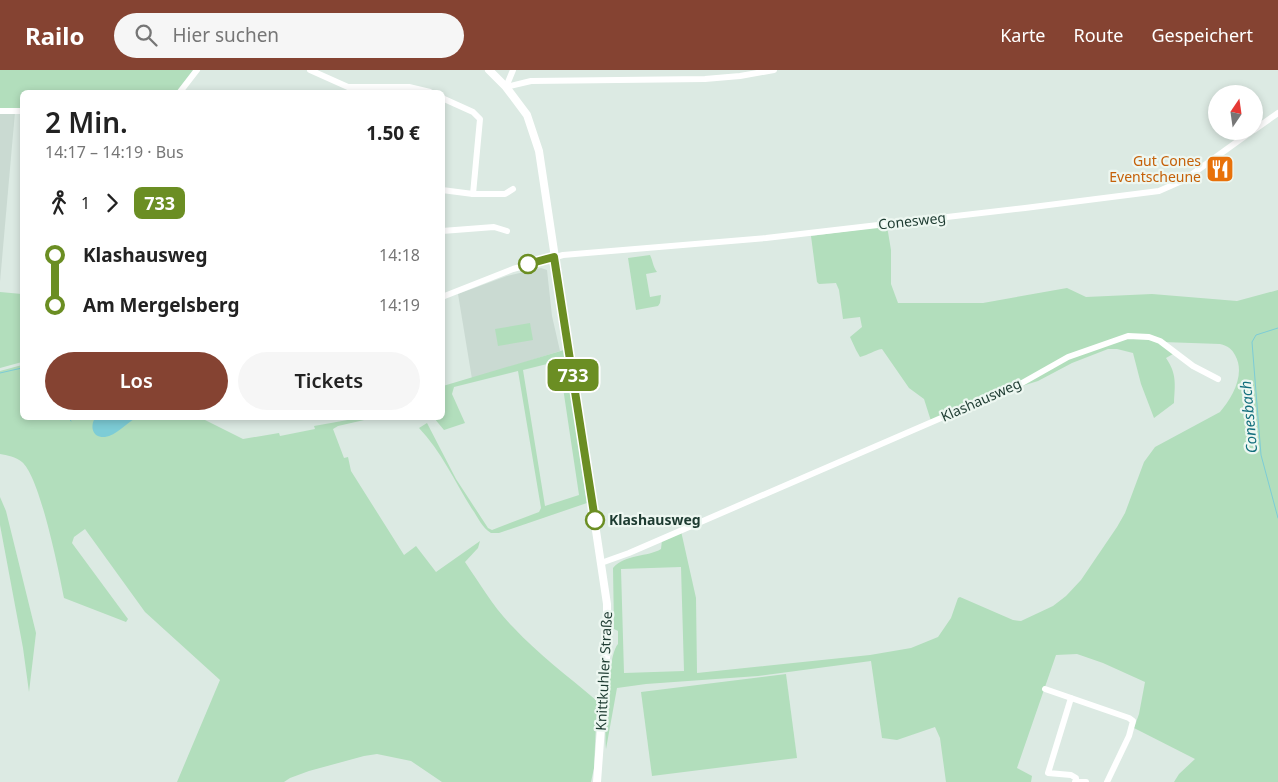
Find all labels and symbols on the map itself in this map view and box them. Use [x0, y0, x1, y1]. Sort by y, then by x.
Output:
north arrow [1208, 85, 1262, 140]
place label: Gut Cones Eventscheune [1109, 151, 1201, 186]
restaurant icon: Gut Cones Eventscheune [1205, 154, 1235, 184]
street label: Conesweg [877, 207, 947, 234]
unlabelled marker [518, 254, 538, 274]
line badge: 733 [544, 359, 602, 391]
street label: Klashausweg [938, 373, 1024, 426]
water label: Conesbach [1235, 380, 1261, 454]
marker: Klashausweg [585, 510, 605, 530]
place label: Klashausweg [609, 510, 701, 529]
street label: Knittkuhler Straße [591, 611, 616, 731]

